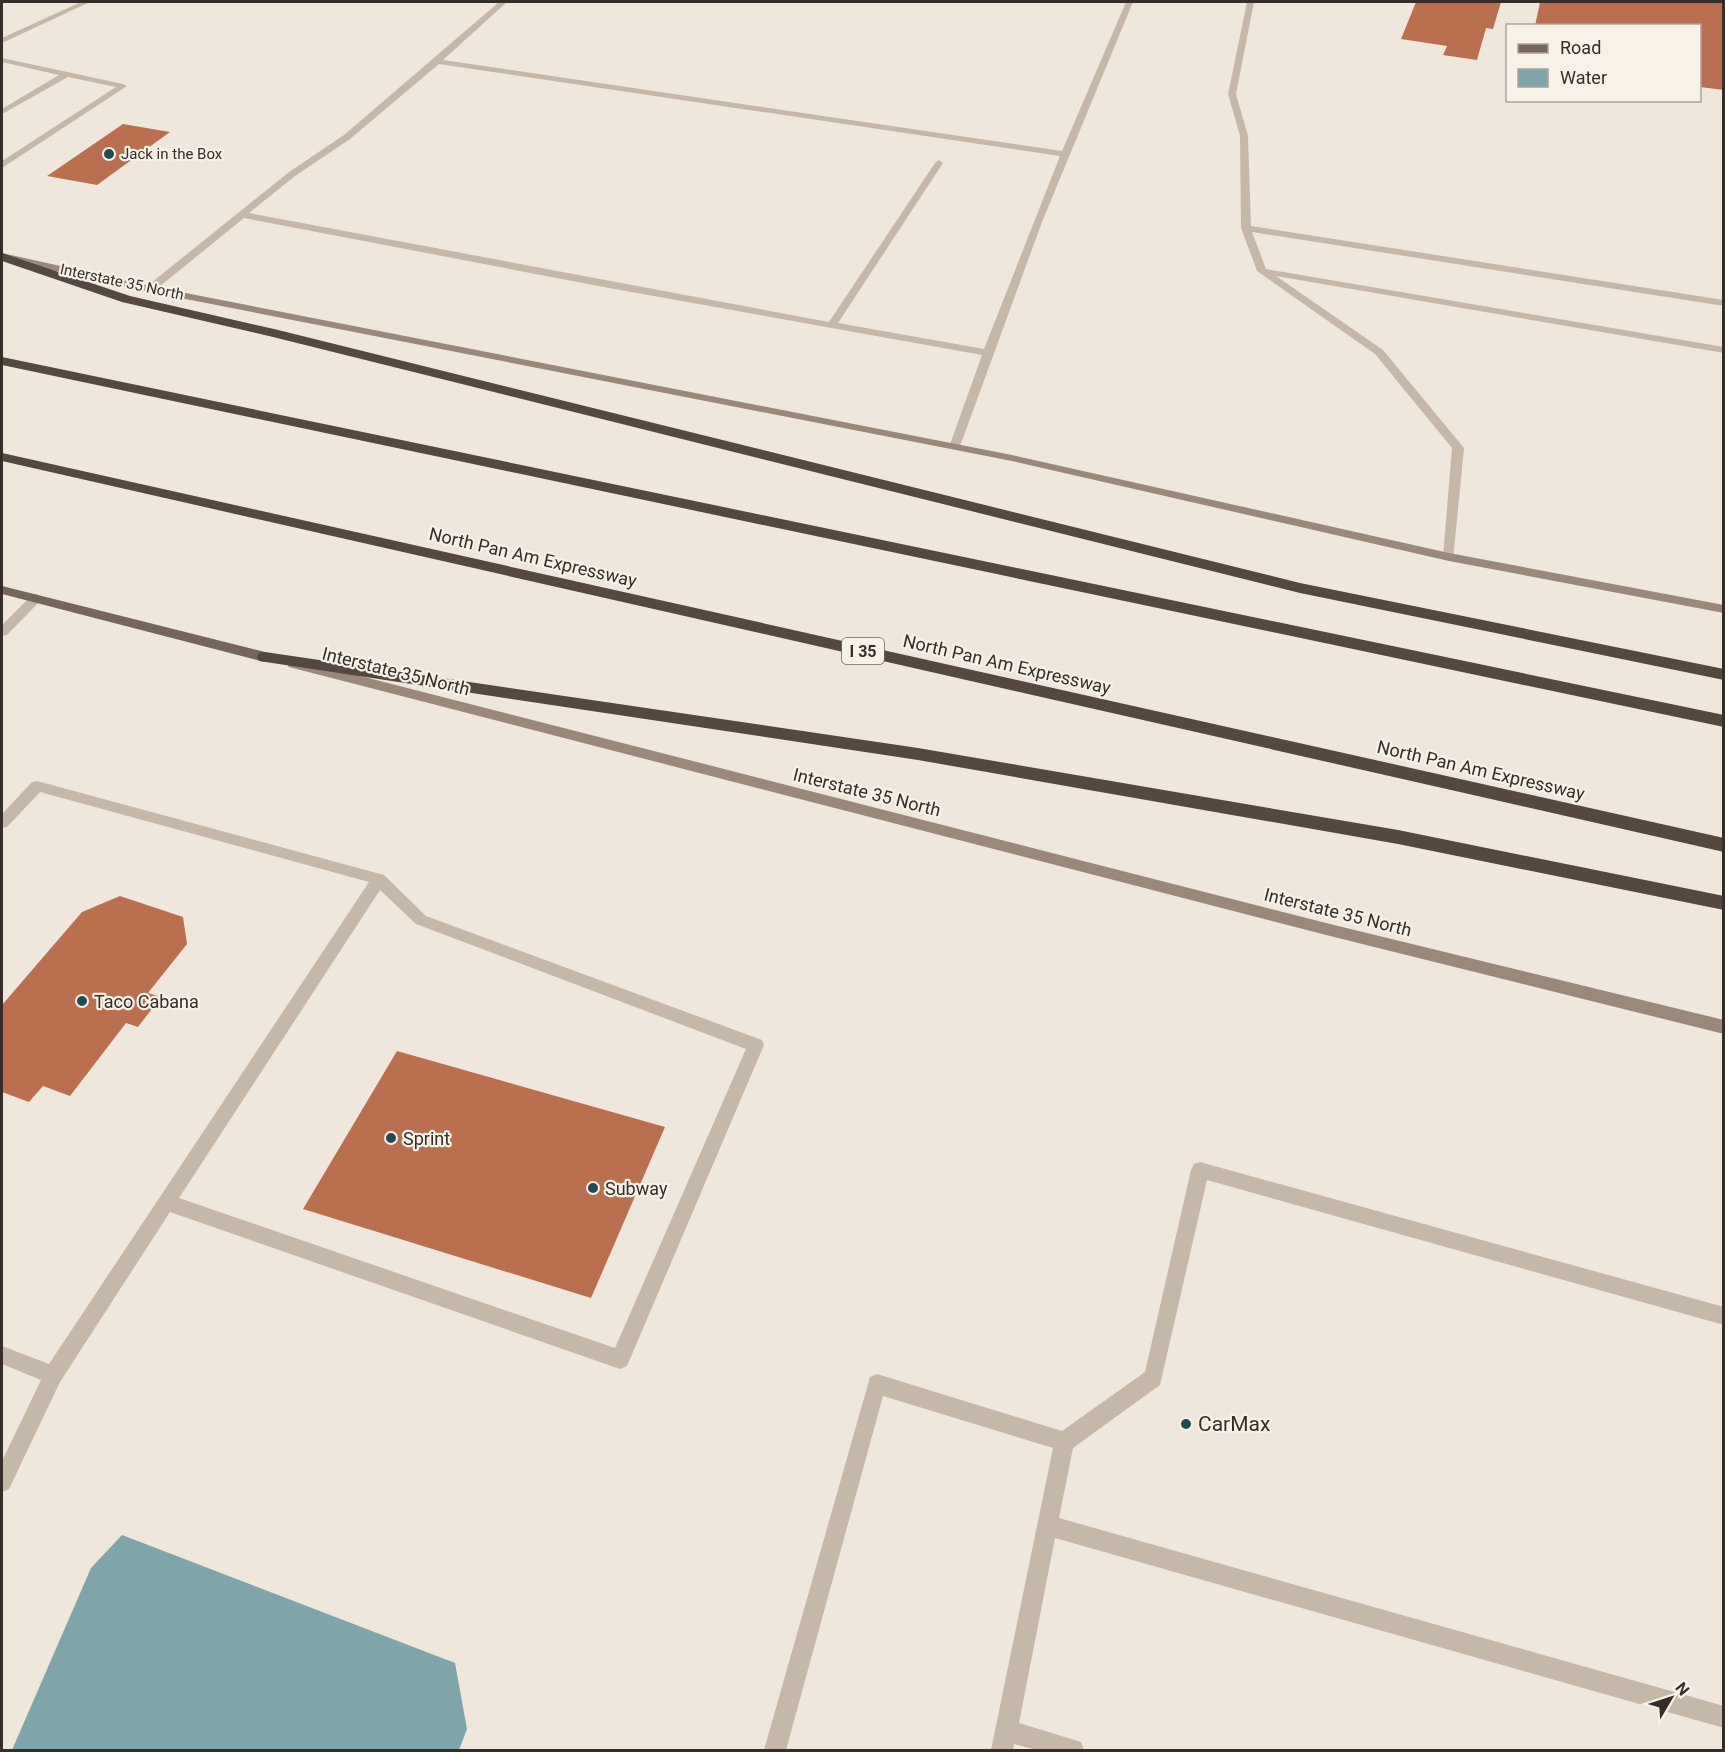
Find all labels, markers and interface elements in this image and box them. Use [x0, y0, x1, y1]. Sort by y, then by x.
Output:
legend [1506, 24, 1701, 102]
text: Road [1560, 37, 1601, 58]
text: Water [1560, 67, 1607, 88]
place label: Jack in the Box [121, 145, 223, 163]
marker: Jack in the Box [102, 147, 116, 161]
street label: Interstate 35 North [58, 260, 186, 304]
street label: North Pan Am Expressway [427, 523, 639, 591]
street label: North Pan Am Expressway [901, 630, 1113, 698]
road number: I 35 [842, 638, 884, 664]
street label: Interstate 35 North [320, 642, 472, 700]
street label: North Pan Am Expressway [1375, 736, 1587, 804]
street label: Interstate 35 North [791, 763, 943, 821]
street label: Interstate 35 North [1262, 883, 1414, 941]
place label: Taco Cabana [94, 991, 199, 1012]
marker: Taco Cabana [75, 994, 89, 1008]
place label: Sprint [403, 1128, 450, 1149]
marker: Sprint [384, 1131, 398, 1145]
place label: Subway [605, 1178, 668, 1199]
marker: Subway [586, 1181, 600, 1195]
place label: CarMax [1198, 1412, 1270, 1436]
marker: CarMax [1179, 1417, 1193, 1431]
north arrow [1641, 1668, 1701, 1728]
text: N [1671, 1679, 1693, 1699]

